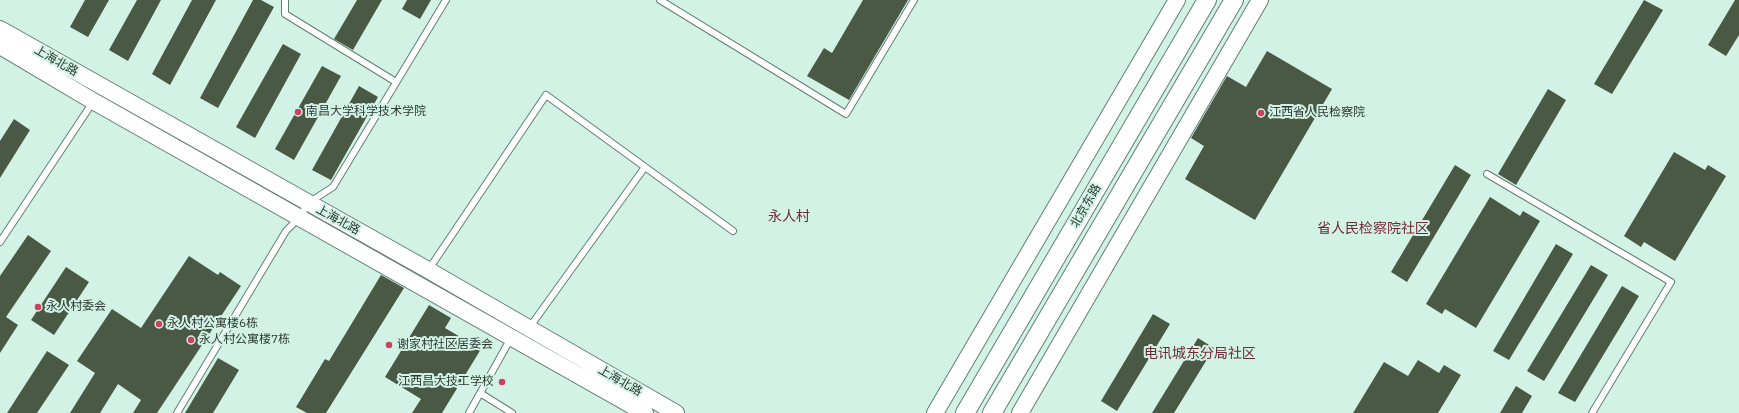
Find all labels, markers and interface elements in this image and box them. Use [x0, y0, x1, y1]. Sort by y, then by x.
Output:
street label: 上海北路 [32, 43, 80, 79]
place label: 南昌大学科学技术学院 [306, 105, 426, 119]
place label: 江西省人民检察院 [1269, 106, 1365, 120]
marker: 南昌大学科学技术学院 [293, 107, 303, 117]
marker: 江西省人民检察院 [1256, 108, 1266, 118]
street label: 北京东路 [1068, 182, 1104, 230]
street label: 上海北路 [314, 202, 362, 238]
district label: 永人村 [768, 209, 810, 225]
district label: 省人民检察院社区 [1317, 221, 1429, 237]
place label: 永人村委会 [46, 300, 106, 314]
marker: 永人村委会 [33, 302, 43, 312]
place label: 永人村公寓楼6栋 [167, 317, 258, 331]
marker: 永人村公寓楼6栋 [154, 319, 164, 329]
place label: 永人村公寓楼7栋 [199, 333, 290, 347]
marker: 永人村公寓楼7栋 [186, 335, 196, 345]
place label: 谢家村社区居委会 [397, 338, 493, 352]
marker: 谢家村社区居委会 [384, 340, 394, 350]
district label: 电讯城东分局社区 [1144, 346, 1256, 362]
street label: 上海北路 [596, 363, 644, 399]
place label: 江西昌大技工学校 [398, 375, 494, 389]
marker: 江西昌大技工学校 [497, 377, 507, 387]

